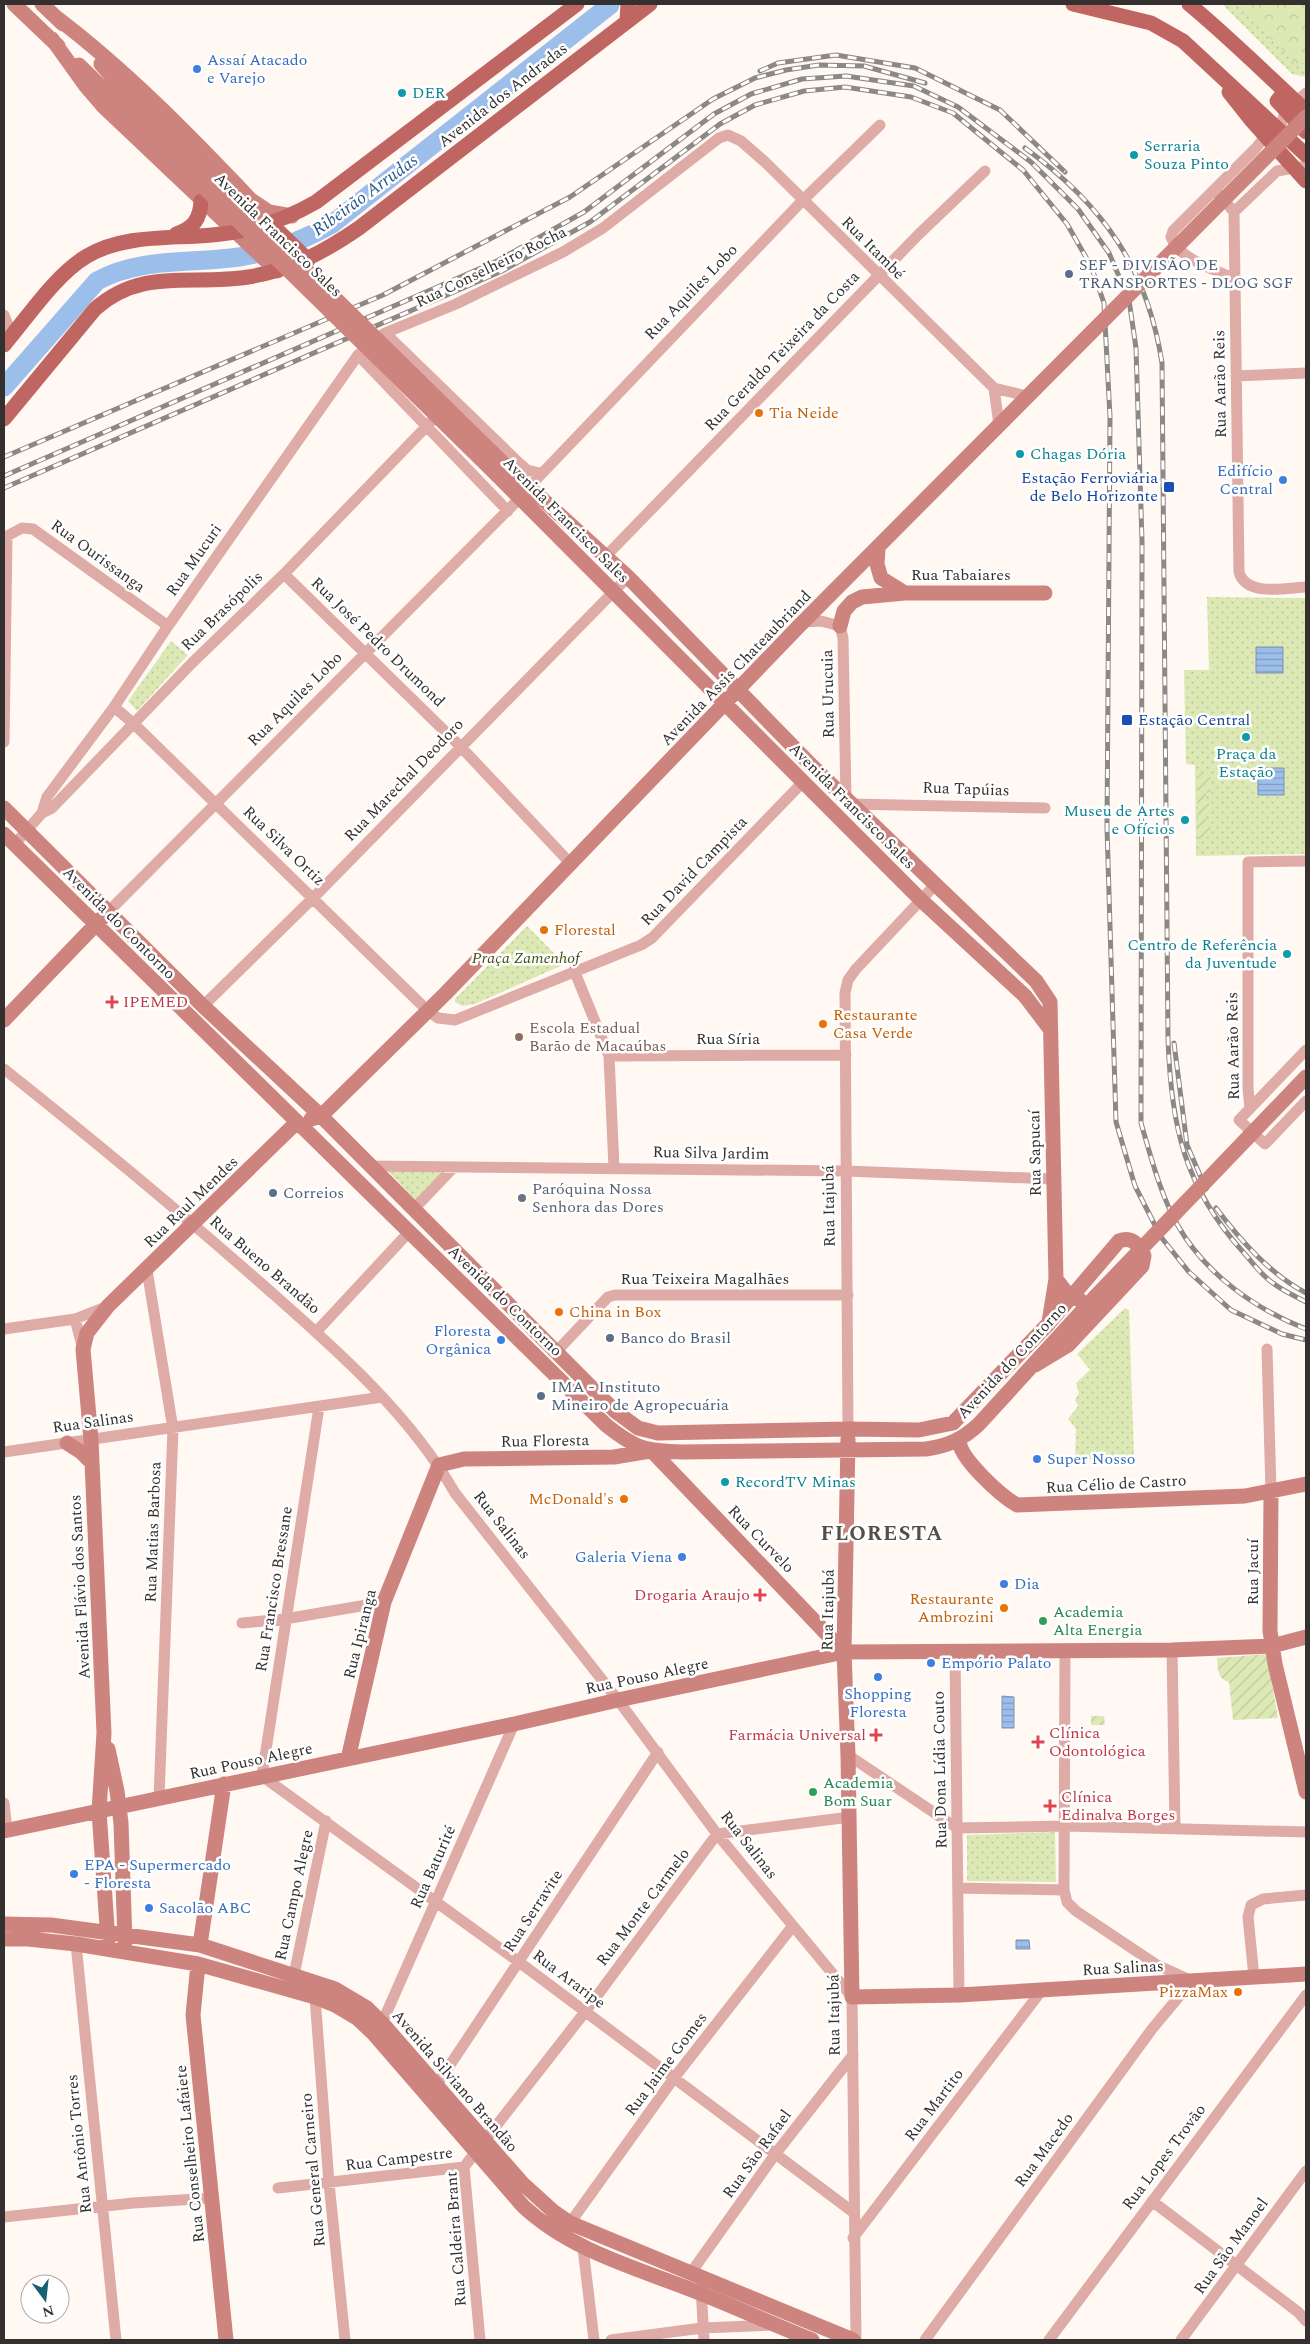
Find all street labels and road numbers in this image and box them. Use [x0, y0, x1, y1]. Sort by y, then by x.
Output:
street label: Avenida dos Andradas [433, 37, 573, 153]
street label: Avenida Francisco Sales [208, 167, 348, 303]
street label: Rua Itambé [836, 211, 910, 285]
street label: Rua Conselheiro Rocha [411, 220, 571, 314]
street label: Rua Aquiles Lobo [639, 238, 743, 346]
street label: Rua Geraldo Teixeira da Costa [699, 265, 865, 437]
street label: Rua Aarão Reis [1207, 330, 1233, 438]
street label: Avenida Francisco Sales [497, 451, 635, 589]
street label: Rua Ourissanga [46, 513, 150, 599]
street label: Rua Mucuri [160, 519, 228, 601]
street label: Rua Tabaiares [911, 563, 1011, 587]
street label: Rua Brasópolis [175, 565, 269, 657]
street label: Rua José Pedro Drumond [305, 571, 451, 713]
street label: Avenida Assis Chateaubriand [655, 585, 817, 751]
street label: Rua Aquiles Lobo [242, 646, 348, 752]
street label: Rua Urucuia [815, 649, 841, 739]
street label: Rua Marechal Deodoro [339, 713, 469, 847]
street label: Avenida Francisco Sales [783, 737, 921, 875]
street label: Rua Tapúias [922, 775, 1010, 803]
street label: Rua Silva Ortiz [237, 800, 331, 892]
street label: Rua David Campista [635, 810, 753, 931]
street label: Avenida do Contorno [57, 861, 181, 985]
street label: Rua Aarão Reis [1220, 992, 1246, 1100]
street label: Rua Síria [696, 1027, 760, 1051]
street label: Rua Sapucaí [1022, 1109, 1048, 1196]
street label: Rua Silva Jardim [652, 1140, 770, 1166]
street label: Rua Raul Mendes [138, 1150, 244, 1254]
street label: Rua Itajubá [816, 1165, 842, 1247]
street label: Rua Bueno Brandão [204, 1210, 326, 1320]
street label: Avenida do Contorno [442, 1240, 568, 1362]
street label: Rua Teixeira Magalhães [621, 1267, 789, 1291]
street label: Avenida do Contorno [952, 1297, 1072, 1425]
street label: Rua Salinas [51, 1404, 135, 1440]
street label: Rua Floresta [501, 1428, 590, 1454]
street label: Rua Matias Barbosa [139, 1461, 167, 1603]
street label: Rua Célio de Castro [1045, 1468, 1187, 1500]
street label: Rua Salinas [467, 1485, 537, 1565]
street label: Avenida Flávio dos Santos [63, 1494, 97, 1680]
street label: Rua Curvelo [722, 1499, 800, 1579]
street label: Rua Francisco Bressane [249, 1504, 299, 1674]
street label: Rua Jacuí [1241, 1538, 1265, 1605]
street label: Rua Itajubá [815, 1569, 841, 1651]
street label: Rua Ipiranga [337, 1586, 383, 1681]
street label: Rua Pouso Alegre [583, 1651, 711, 1701]
street label: Rua Dona Lídia Couto [927, 1691, 953, 1849]
street label: Rua Pouso Alegre [187, 1736, 315, 1786]
street label: Rua Salinas [714, 1805, 784, 1885]
street label: Rua Baturité [404, 1821, 462, 1913]
street label: Rua Campo Alegre [268, 1827, 320, 1963]
street label: Rua Monte Carmelo [590, 1843, 696, 1971]
street label: Rua Serravite [497, 1865, 569, 1957]
street label: Rua Araripe [527, 1944, 611, 2014]
street label: Rua Salinas [1082, 1954, 1164, 1982]
street label: Rua Itajubá [821, 1974, 847, 2056]
street label: Avenida Silviano Brandão [386, 2004, 524, 2158]
street label: Rua Jaime Gomes [619, 2007, 713, 2121]
street label: Rua Martito [899, 2063, 969, 2147]
street label: Rua Conselheiro Lafaiete [169, 2064, 211, 2244]
street label: Rua Antônio Torres [60, 2073, 98, 2215]
street label: Rua General Carneiro [294, 2092, 332, 2248]
street label: Rua Lopes Trovão [1116, 2099, 1212, 2215]
street label: Rua São Rafael [716, 2105, 798, 2203]
street label: Rua Macedo [1009, 2108, 1079, 2192]
street label: Rua Campestre [344, 2140, 454, 2178]
street label: Rua Caldeira Brant [439, 2170, 473, 2307]
street label: Rua São Manoel [1188, 2193, 1274, 2299]

